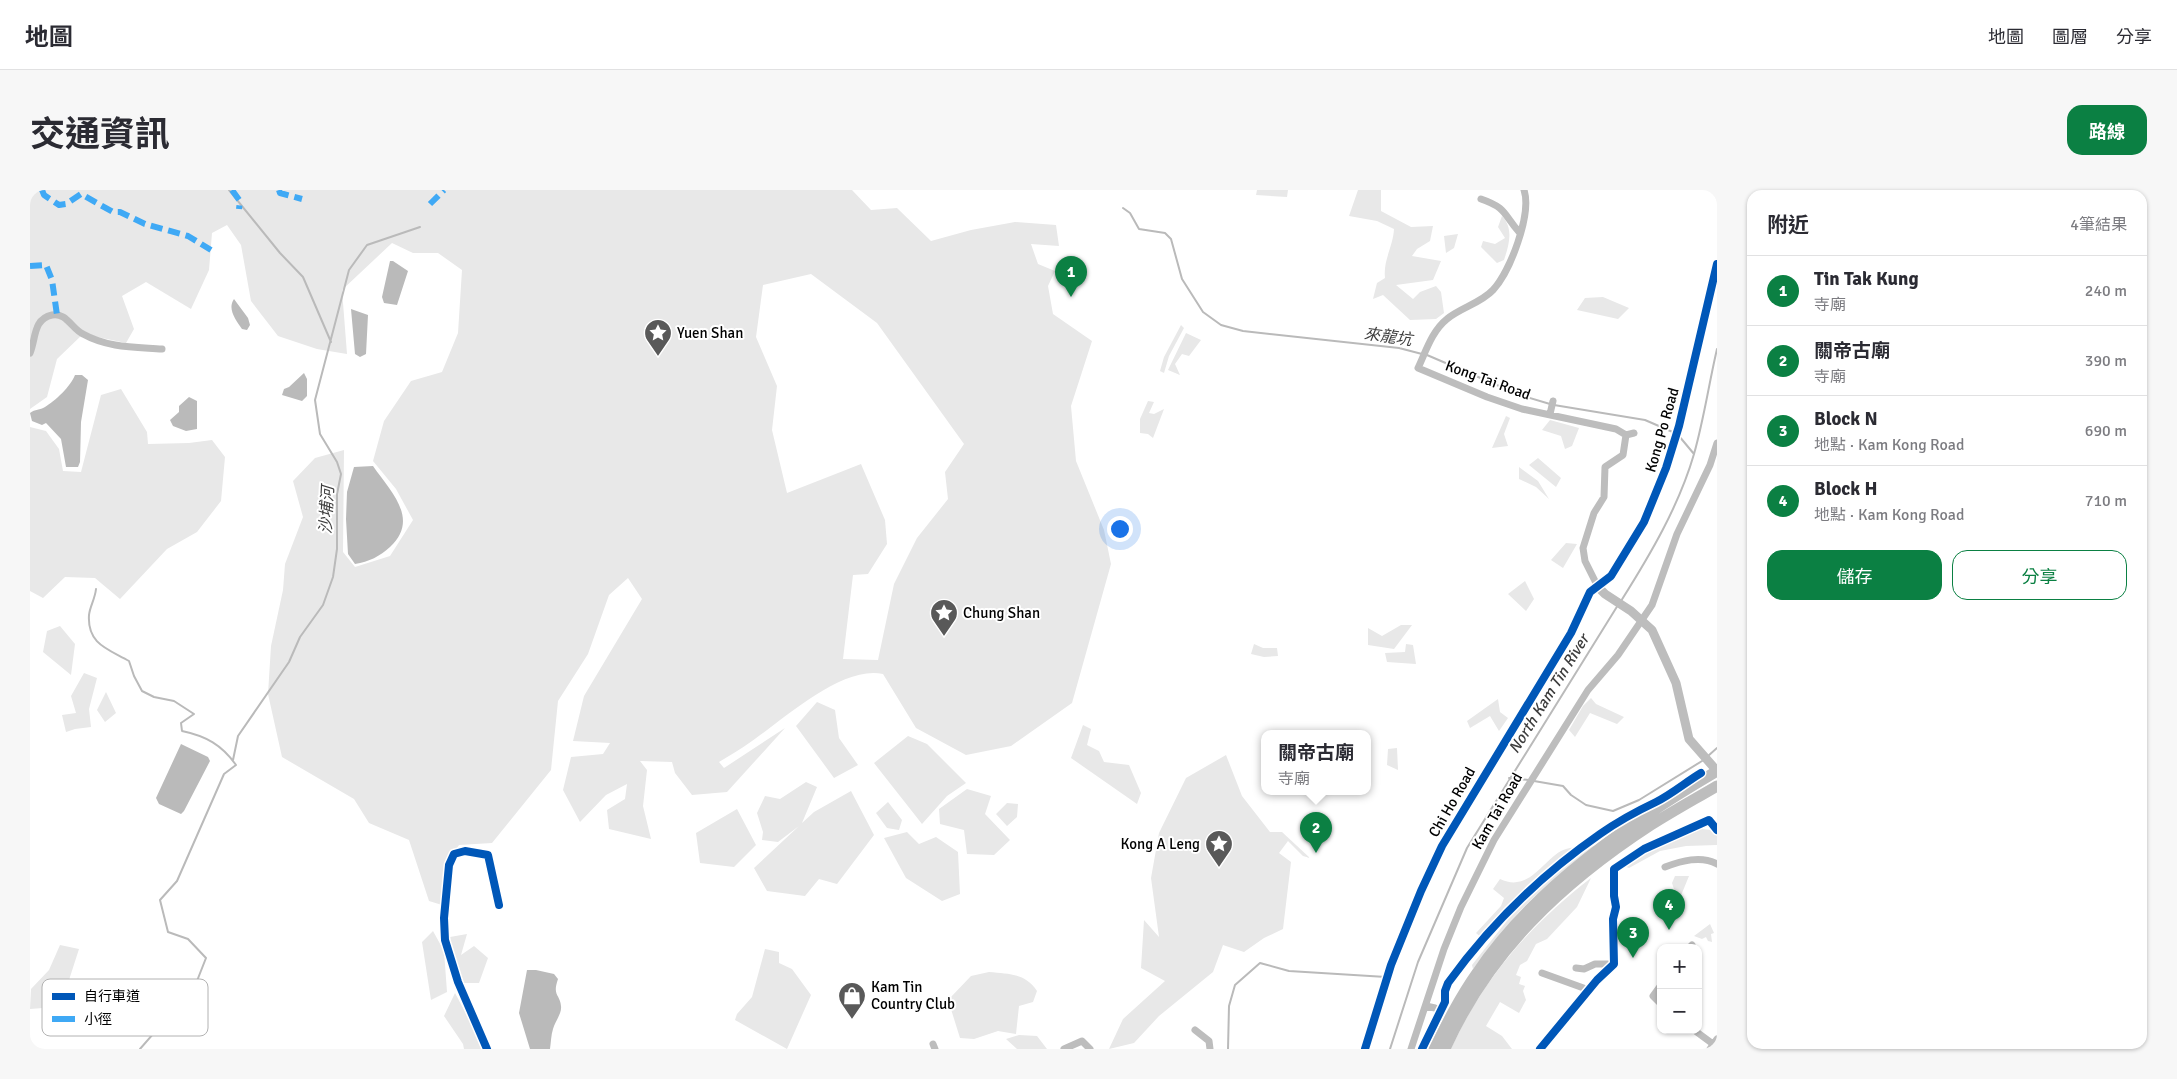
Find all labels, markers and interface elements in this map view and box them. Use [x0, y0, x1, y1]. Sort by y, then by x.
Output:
text: 地圖 [25, 22, 73, 52]
text: 地圖 [1988, 26, 2024, 48]
text: 圖層 [2052, 26, 2088, 48]
text: 分享 [2116, 26, 2152, 48]
button: 路線 [2067, 105, 2147, 155]
text: 交通資訊 [30, 113, 170, 156]
text: 附近 [1767, 212, 1809, 238]
text: 4筆結果 [2070, 215, 2127, 235]
pin: 1 [1055, 256, 1087, 297]
text: Tin Tak Kung [1814, 267, 1919, 291]
text: 1 [1779, 281, 1787, 301]
text: 240 m [2085, 281, 2127, 301]
text: 寺廟 [1814, 295, 1846, 315]
place icon: Yuen Shan [643, 318, 673, 357]
place label: Yuen Shan [677, 324, 743, 342]
water label: 來龍坑 [1363, 324, 1415, 351]
text: 關帝古廟 [1814, 339, 1890, 363]
text: 2 [1779, 351, 1787, 371]
text: 390 m [2085, 351, 2127, 371]
street label: Kong Tai Road [1443, 356, 1533, 404]
text: 寺廟 [1814, 367, 1846, 387]
street label: Kong Po Road [1641, 386, 1683, 474]
text: Block N [1814, 407, 1878, 431]
text: 3 [1779, 421, 1787, 441]
text: 690 m [2085, 421, 2127, 441]
text: 地點 · Kam Kong Road [1814, 435, 1964, 455]
text: Block H [1814, 477, 1878, 501]
water label: 沙埔河 [316, 483, 338, 534]
text: 4 [1779, 491, 1787, 511]
text: 710 m [2085, 491, 2127, 511]
text: 地點 · Kam Kong Road [1814, 505, 1964, 525]
your location [1107, 516, 1133, 542]
button: 儲存 [1767, 550, 1942, 600]
button: 分享 [1952, 550, 2127, 600]
place icon: Chung Shan [929, 598, 959, 637]
place label: Chung Shan [963, 604, 1040, 622]
water label: North Kam Tin River [1504, 629, 1595, 757]
popup [1261, 730, 1371, 795]
text: 關帝古廟 [1278, 741, 1354, 765]
street label: Chi Ho Road [1425, 764, 1479, 840]
text: 寺廟 [1278, 769, 1310, 789]
street label: Kam Tai Road [1468, 770, 1526, 852]
pin: 2 [1300, 812, 1332, 853]
place icon: Kong A Leng [1204, 829, 1234, 868]
place label: Kong A Leng [1121, 835, 1200, 853]
pin: 4 [1653, 889, 1685, 930]
pin: 3 [1617, 917, 1649, 958]
map controls [1657, 944, 1702, 1034]
button: + [1657, 944, 1702, 989]
place label: Kam Tin Country Club [871, 978, 955, 1013]
legend [42, 979, 208, 1036]
shop icon: Kam Tin Country Club [837, 981, 867, 1020]
text: 自行車道 [84, 988, 140, 1005]
button: − [1657, 989, 1702, 1034]
text: 小徑 [84, 1011, 112, 1028]

